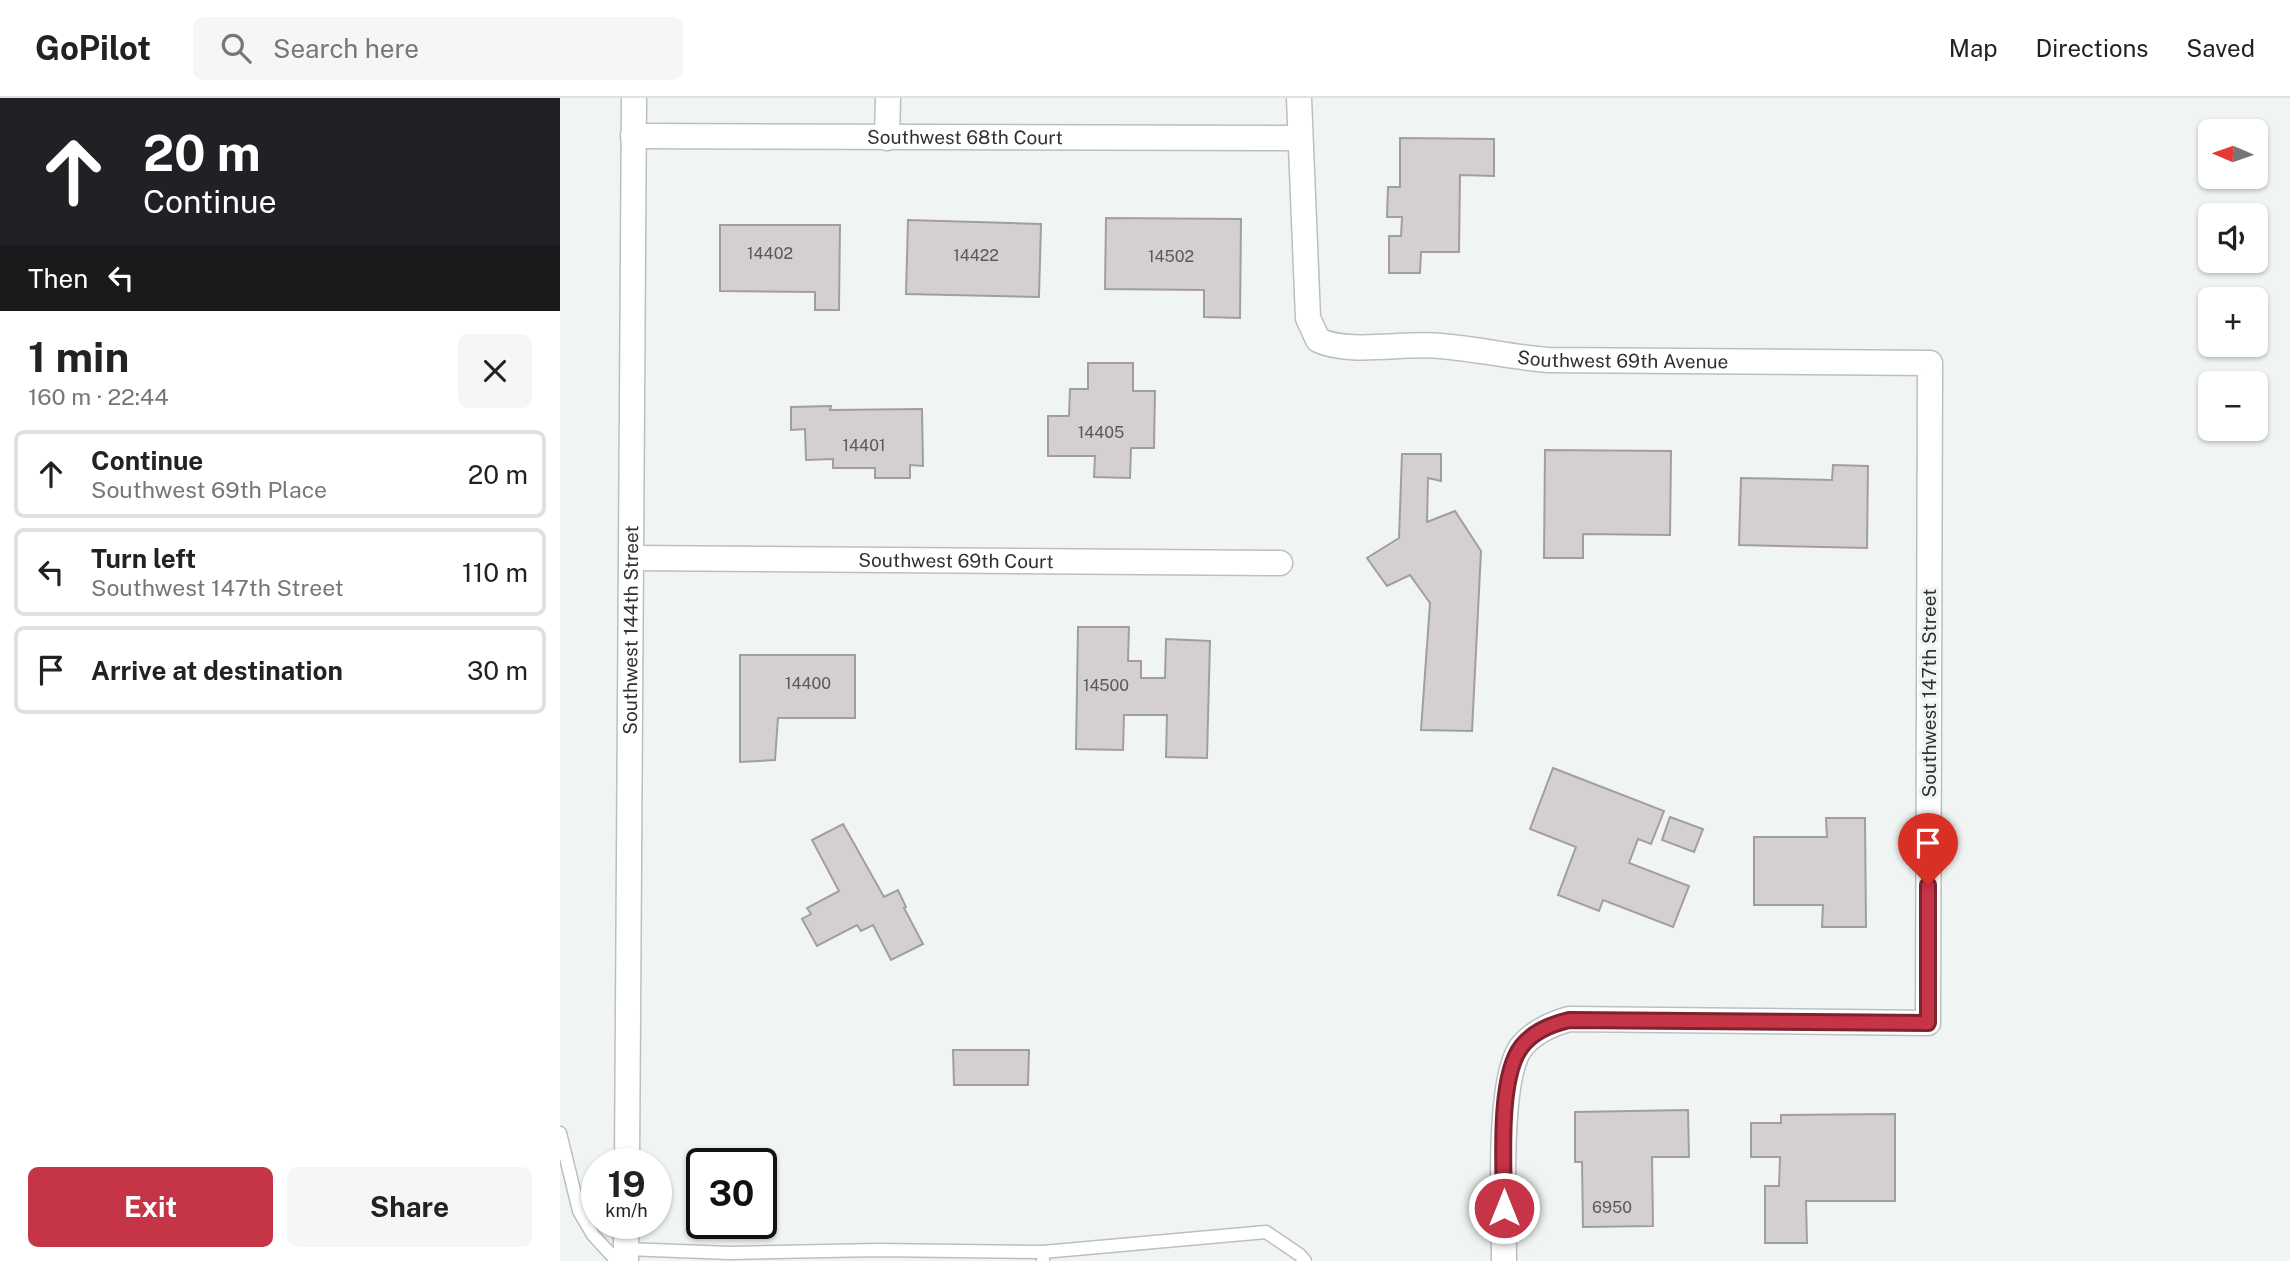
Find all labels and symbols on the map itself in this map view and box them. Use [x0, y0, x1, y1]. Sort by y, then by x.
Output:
north arrow [2198, 119, 2268, 189]
street label: Southwest 68th Court [867, 126, 1063, 148]
house number: 14402 [747, 244, 793, 263]
house number: 14422 [953, 246, 999, 265]
house number: 14502 [1148, 247, 1194, 266]
street label: Southwest 69th Avenue [1516, 346, 1728, 372]
house number: 14405 [1078, 423, 1124, 442]
house number: 14401 [843, 436, 885, 455]
street label: Southwest 144th Street [619, 525, 642, 735]
street label: Southwest 69th Court [858, 549, 1054, 572]
street label: Southwest 147th Street [1918, 589, 1940, 797]
house number: 14400 [785, 674, 831, 693]
house number: 14500 [1083, 676, 1129, 695]
pin [1898, 813, 1958, 885]
speed limit sign: 30 [686, 1148, 777, 1239]
position arrow [1467, 1171, 1541, 1245]
house number: 6950 [1592, 1198, 1632, 1217]

